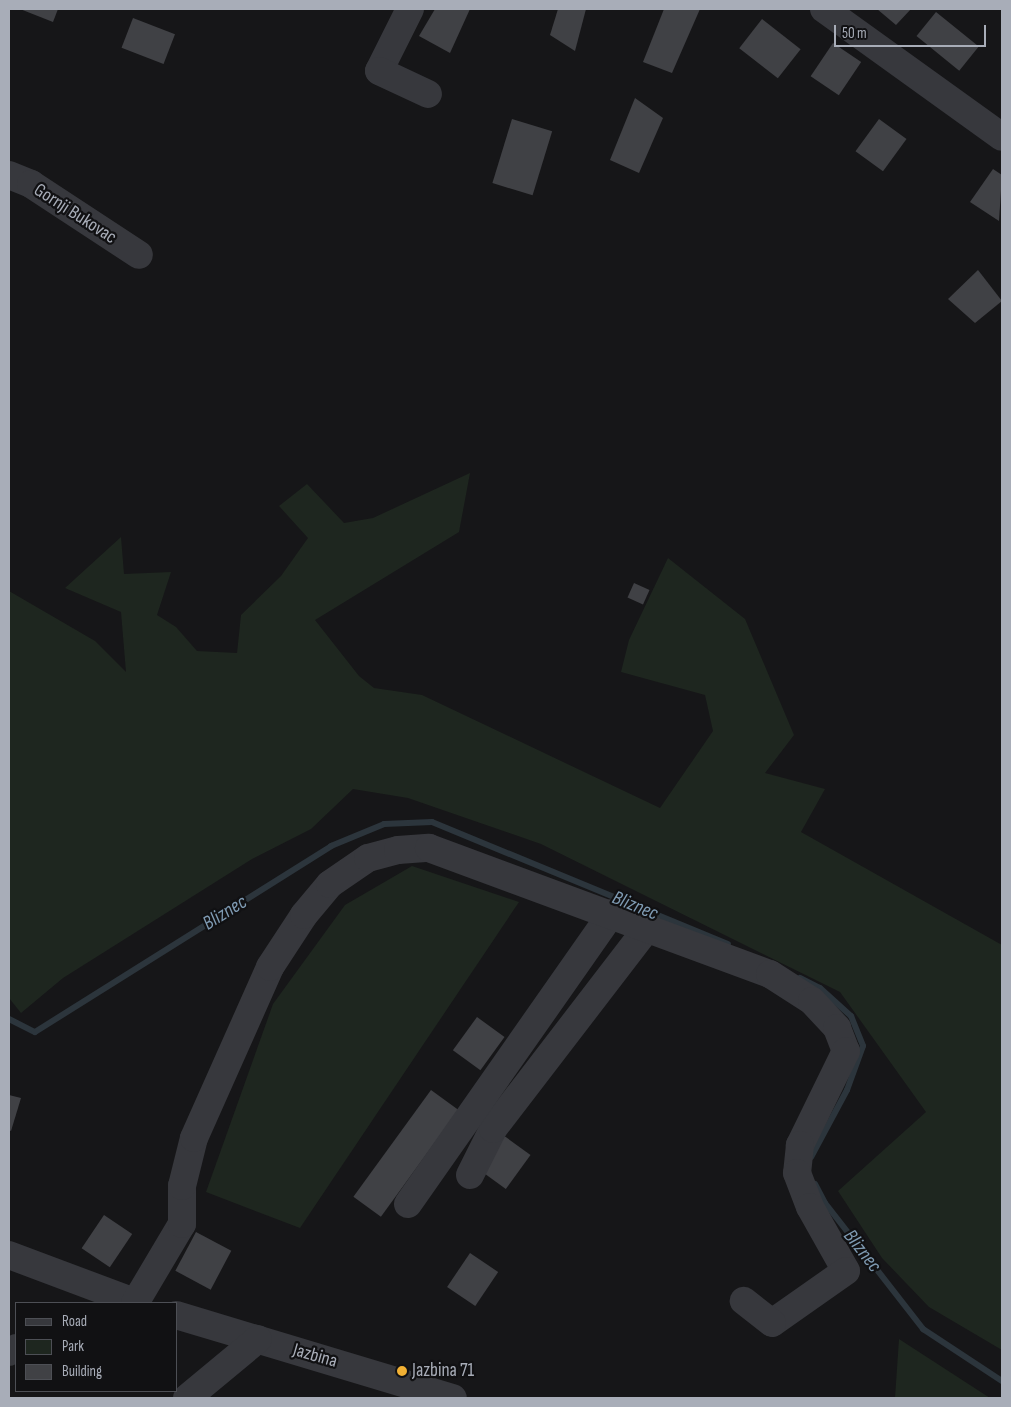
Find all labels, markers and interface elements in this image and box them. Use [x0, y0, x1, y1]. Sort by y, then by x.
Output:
scale bar [836, 15, 988, 47]
text: 50 m [842, 24, 867, 43]
street label: Gornji Bukovac [29, 179, 121, 249]
water label: Bliznec [608, 886, 662, 926]
water label: Bliznec [199, 890, 251, 936]
water label: Bliznec [838, 1225, 886, 1277]
legend [15, 1302, 178, 1392]
text: Road [62, 1312, 87, 1331]
text: Park [62, 1337, 84, 1356]
street label: Jazbina [290, 1339, 340, 1373]
place label: Jazbina 71 [412, 1360, 474, 1382]
text: Building [62, 1362, 102, 1381]
marker: Jazbina 71 [396, 1365, 408, 1377]

